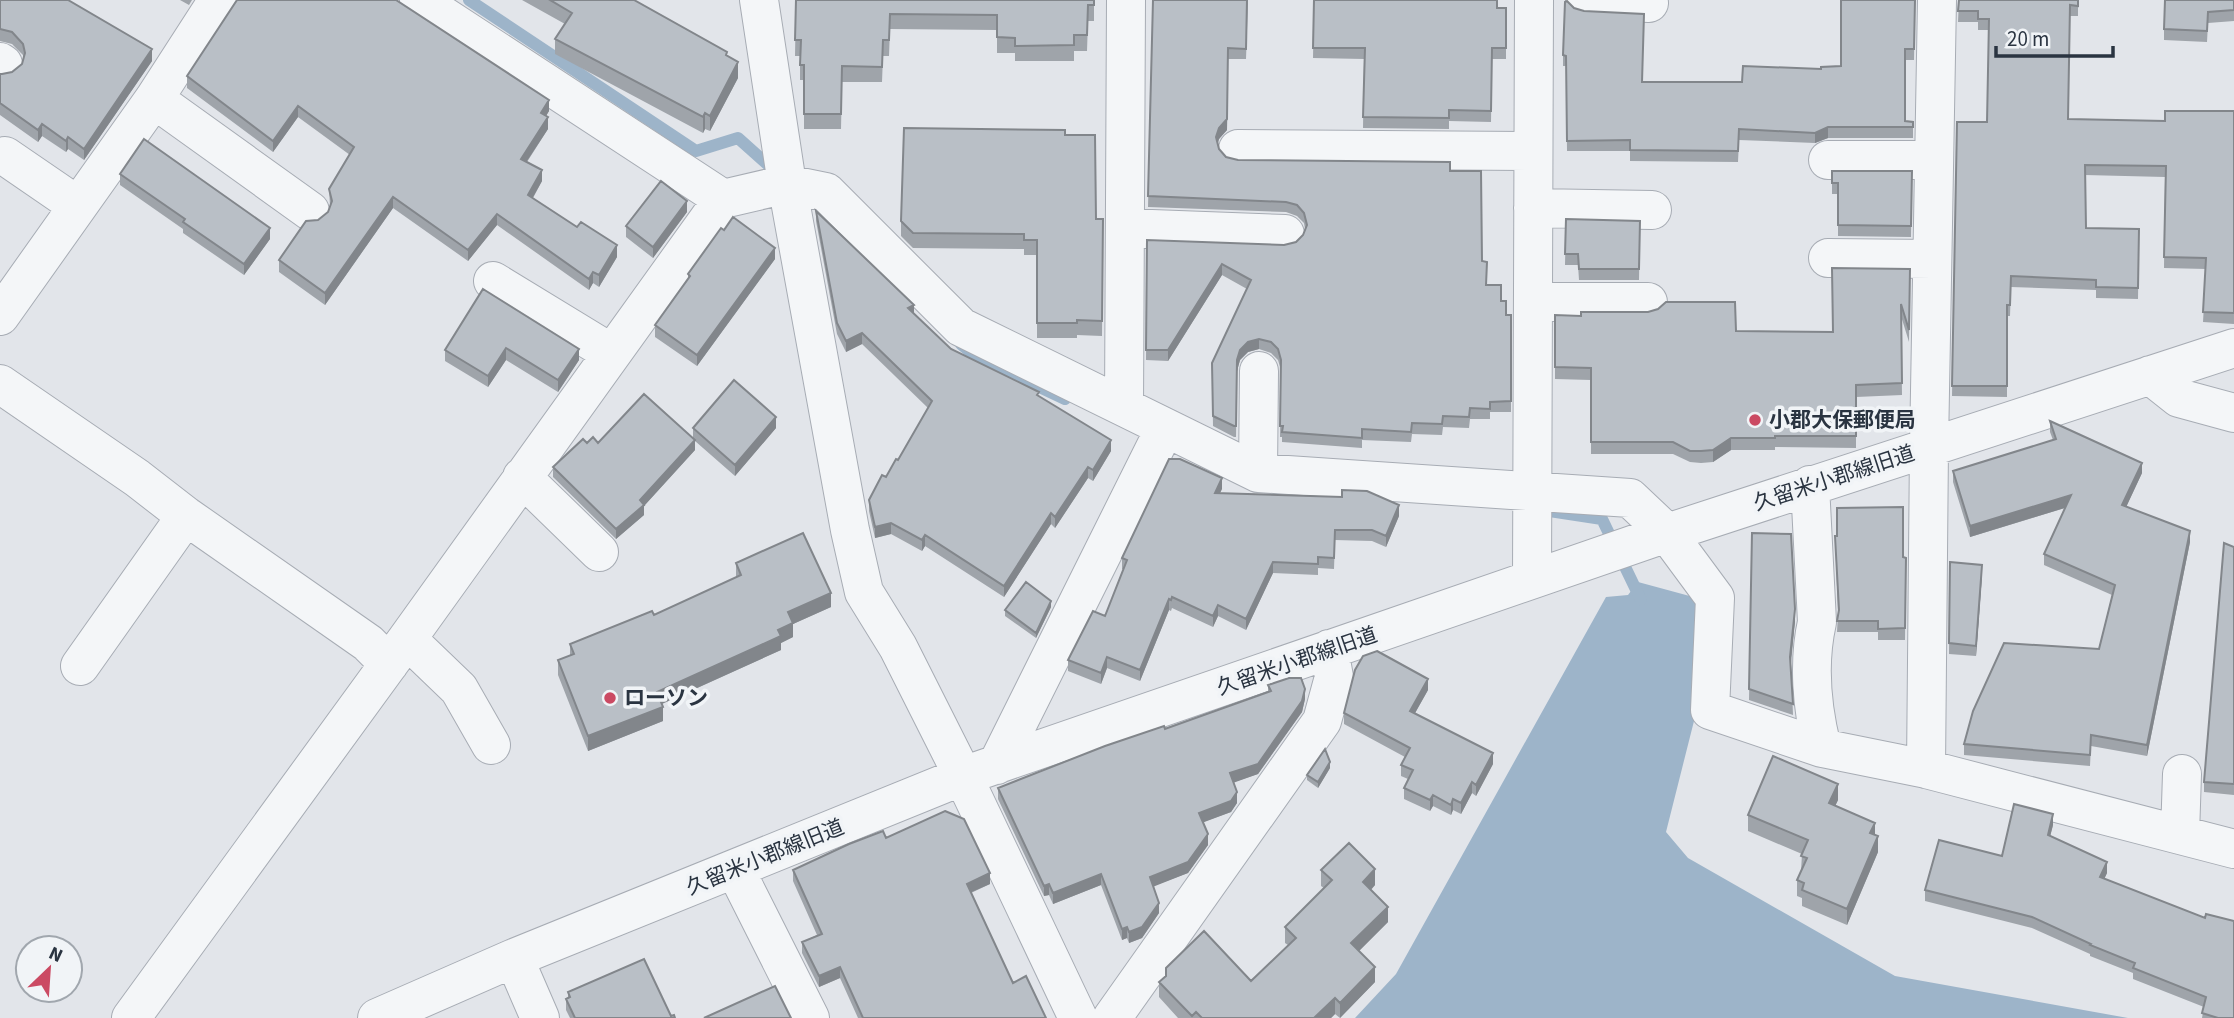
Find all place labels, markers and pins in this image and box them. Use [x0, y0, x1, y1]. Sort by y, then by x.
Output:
place label: 小郡大保郵便局 [1769, 405, 1916, 435]
marker: 小郡大保郵便局 [1747, 412, 1763, 428]
place label: ローソン [624, 683, 708, 713]
marker: ローソン [602, 690, 618, 706]

